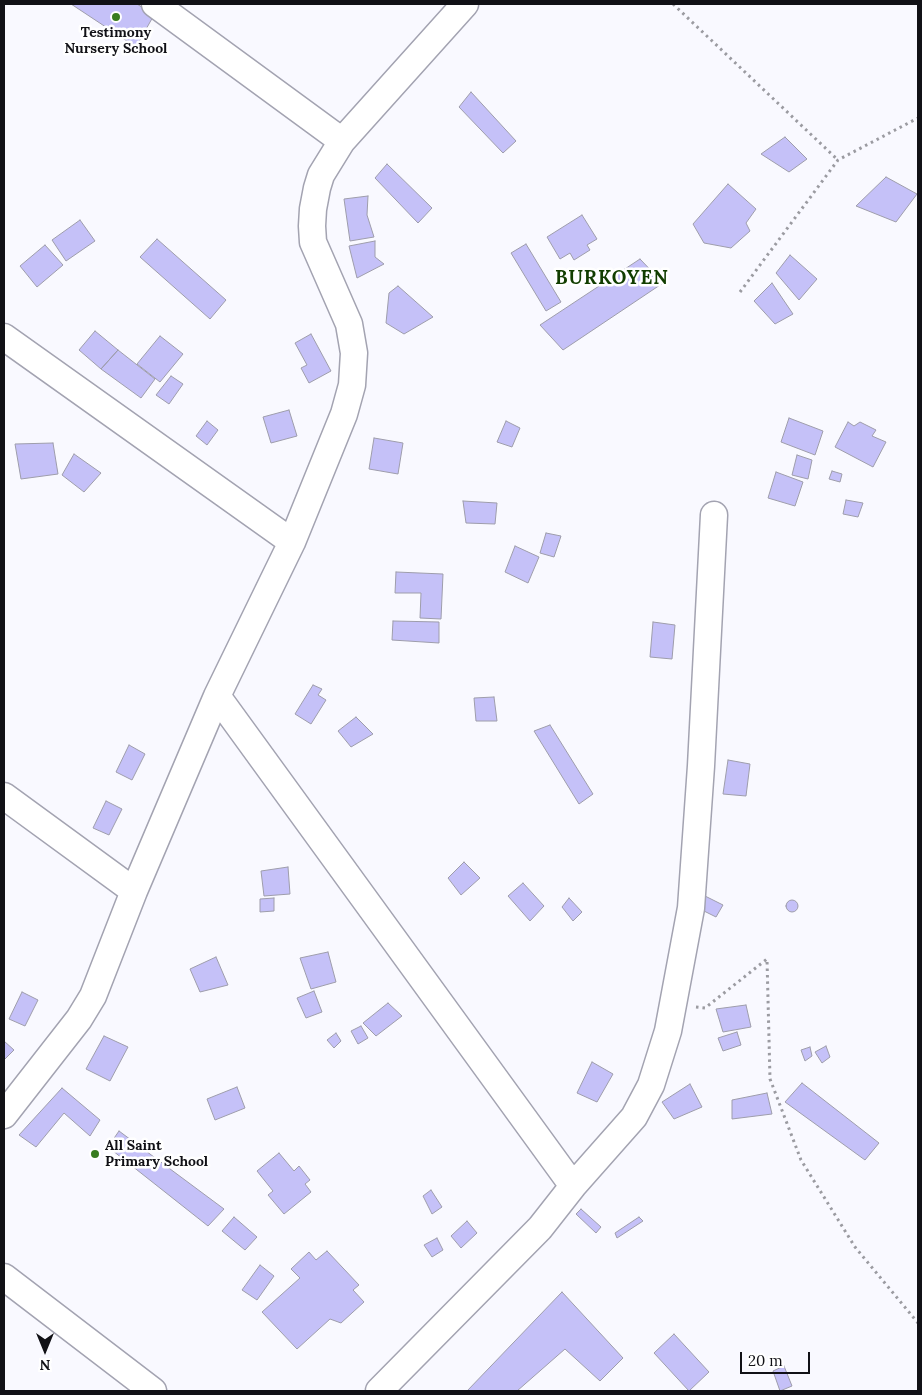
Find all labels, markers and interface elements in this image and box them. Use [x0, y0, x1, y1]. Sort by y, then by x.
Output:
marker: Testimony Nursery School [110, 11, 122, 23]
place label: Testimony Nursery School [65, 25, 167, 58]
district label: BURKOYEN [554, 268, 670, 290]
place label: All Saint Primary School [105, 1138, 208, 1170]
marker: All Saint Primary School [89, 1148, 101, 1160]
north arrow [20, 1325, 70, 1375]
scale bar [742, 1342, 812, 1374]
text: 20 m [748, 1351, 783, 1370]
text: N [40, 1356, 50, 1374]

